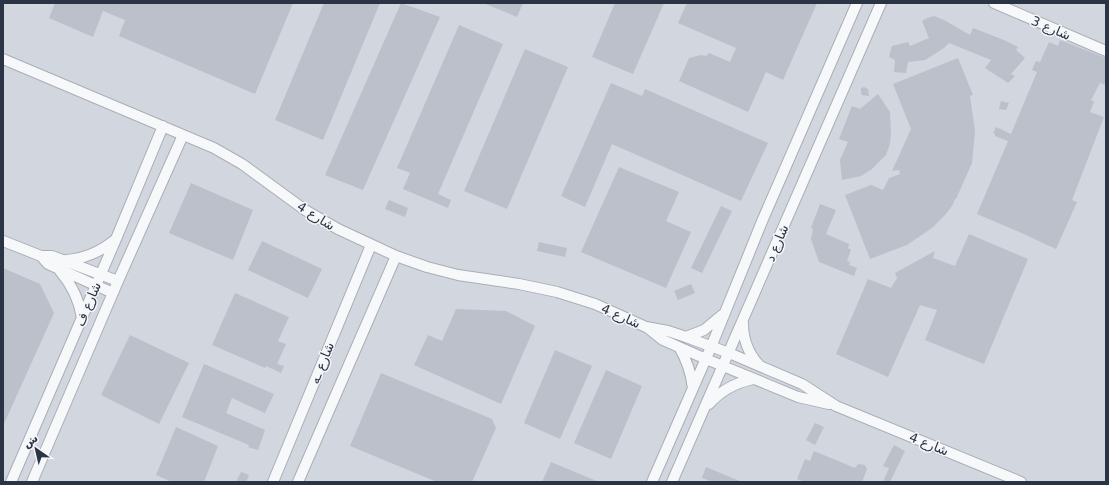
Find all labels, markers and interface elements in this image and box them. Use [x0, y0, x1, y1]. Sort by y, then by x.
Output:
street label: شارع 3 [1029, 13, 1073, 44]
street label: شارع 4 [294, 199, 337, 234]
street label: شارع د [763, 222, 792, 264]
street label: شارع ف [72, 280, 105, 329]
street label: شارع 4 [599, 301, 643, 332]
street label: شارع ـه [307, 340, 338, 386]
north arrow [16, 429, 56, 469]
street label: شارع 4 [907, 429, 951, 460]
text: ش [21, 431, 41, 451]

